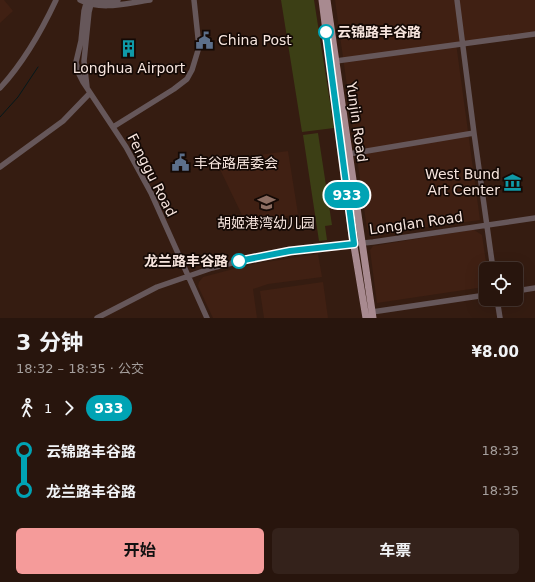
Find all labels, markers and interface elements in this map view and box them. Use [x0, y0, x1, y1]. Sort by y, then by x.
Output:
marker: 云锦路丰谷路 [318, 24, 334, 40]
place label: 云锦路丰谷路 [337, 24, 421, 40]
public building icon: China Post [195, 30, 215, 50]
place label: China Post [218, 32, 292, 48]
building icon: Longhua Airport [119, 38, 139, 58]
place label: Longhua Airport [73, 60, 186, 76]
street label: Yunjin Road [343, 80, 371, 163]
street label: Fenggu Road [124, 131, 180, 219]
public building icon: 丰谷路居委会 [171, 153, 191, 173]
place label: 丰谷路居委会 [194, 155, 278, 171]
place label: West Bund Art Center [425, 166, 500, 198]
museum icon: West Bund Art Center [503, 172, 523, 192]
line badge: 933 [324, 182, 370, 208]
text: 933 [332, 187, 362, 203]
school or university icon: 胡姬港湾幼儿园 [256, 193, 276, 213]
street label: Longlan Road [368, 208, 464, 238]
place label: 胡姬港湾幼儿园 [217, 215, 315, 231]
place label: 龙兰路丰谷路 [144, 253, 228, 269]
marker: 龙兰路丰谷路 [231, 253, 247, 269]
map controls [479, 262, 523, 306]
button: locate [479, 262, 523, 306]
text: 3 分钟 [16, 330, 83, 355]
text: ¥8.00 [472, 343, 519, 361]
text: 18:32 – 18:35 · 公交 [16, 361, 144, 376]
icon: walk [16, 397, 38, 419]
icon: forward [58, 397, 80, 419]
text: 933 [94, 400, 124, 416]
text: 1 [44, 401, 52, 416]
text: 云锦路丰谷路 [46, 443, 136, 461]
text: 18:33 [482, 443, 519, 458]
text: 龙兰路丰谷路 [46, 483, 136, 501]
text: 18:35 [482, 483, 519, 498]
button: 开始 [16, 528, 264, 574]
button: 车票 [272, 528, 519, 574]

